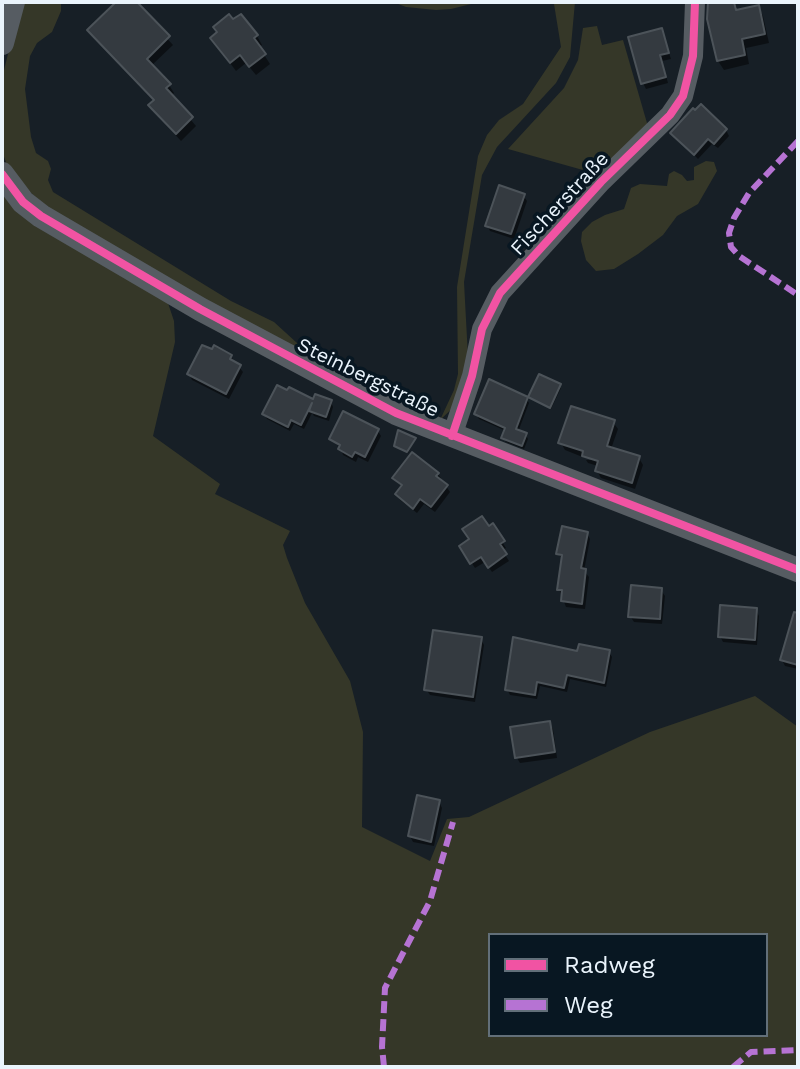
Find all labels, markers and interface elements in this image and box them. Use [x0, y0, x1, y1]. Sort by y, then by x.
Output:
street label: Fischerstraße [506, 147, 614, 261]
street label: Steinbergstraße [293, 333, 443, 423]
legend [488, 933, 768, 1037]
text: Radweg [564, 951, 655, 979]
text: Weg [564, 991, 613, 1019]

